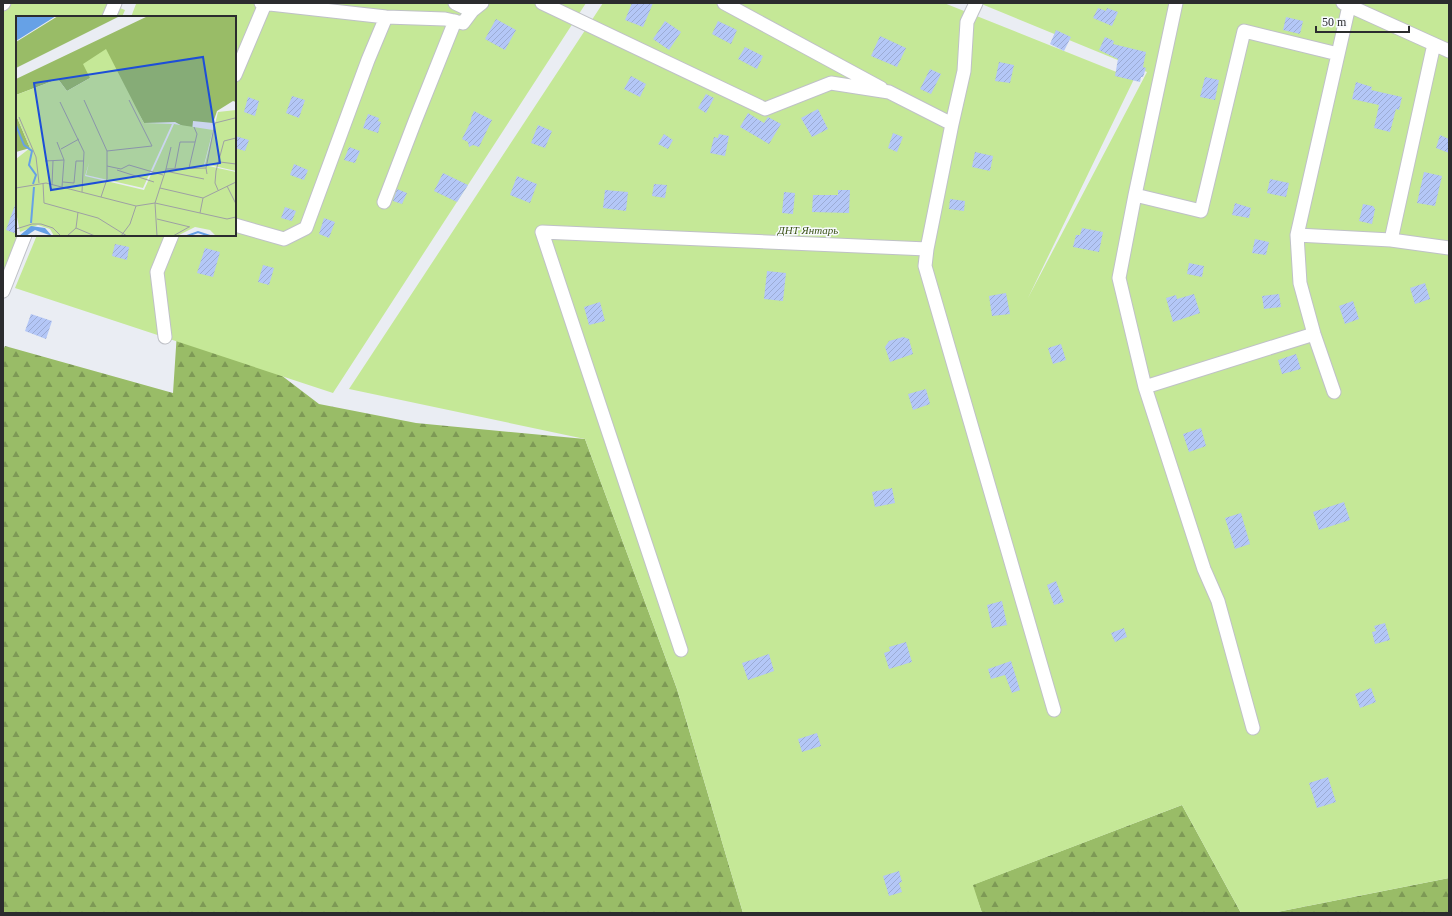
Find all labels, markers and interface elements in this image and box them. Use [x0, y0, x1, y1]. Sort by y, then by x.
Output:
scale bar [1316, 8, 1409, 34]
text: 50 m [1322, 15, 1347, 29]
inset map [16, 16, 236, 236]
park label: ДНТ Янтарь [777, 224, 838, 236]

